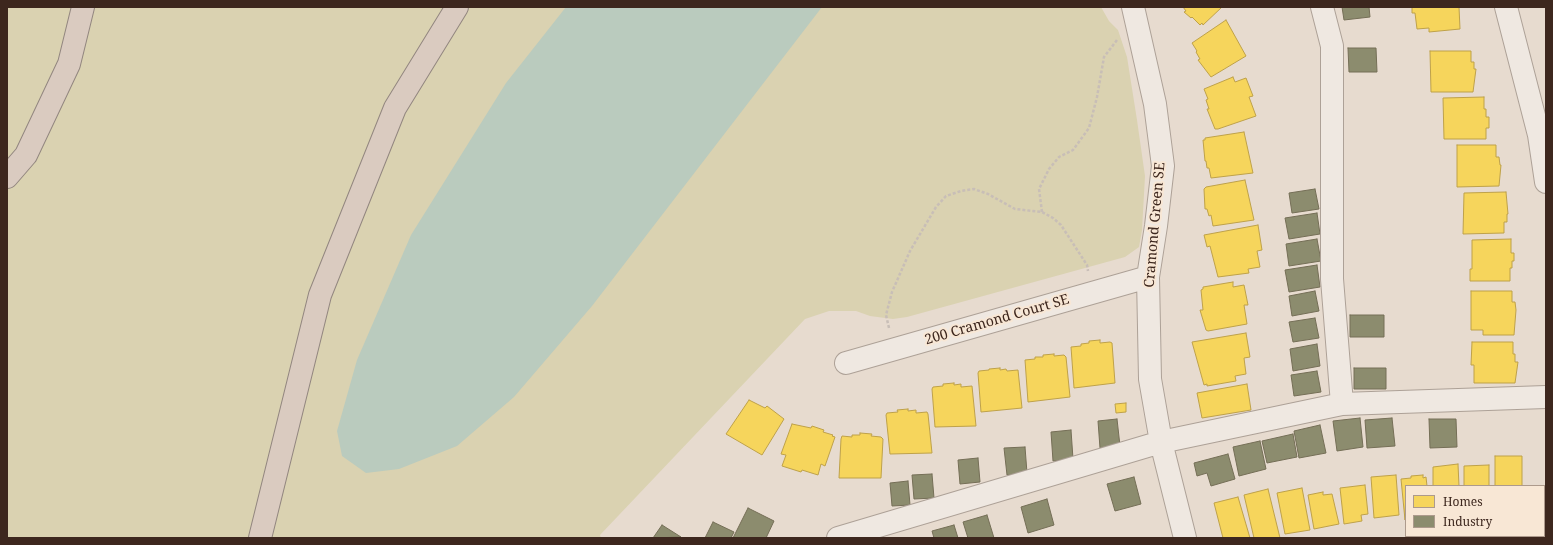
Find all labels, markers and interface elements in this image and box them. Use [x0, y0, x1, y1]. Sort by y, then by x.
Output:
street label: Cramond Green SE [1141, 162, 1169, 288]
street label: 200 Cramond Court SE [923, 291, 1071, 349]
legend [1405, 485, 1545, 537]
text: Homes [1443, 493, 1483, 510]
text: Industry [1443, 513, 1492, 530]

